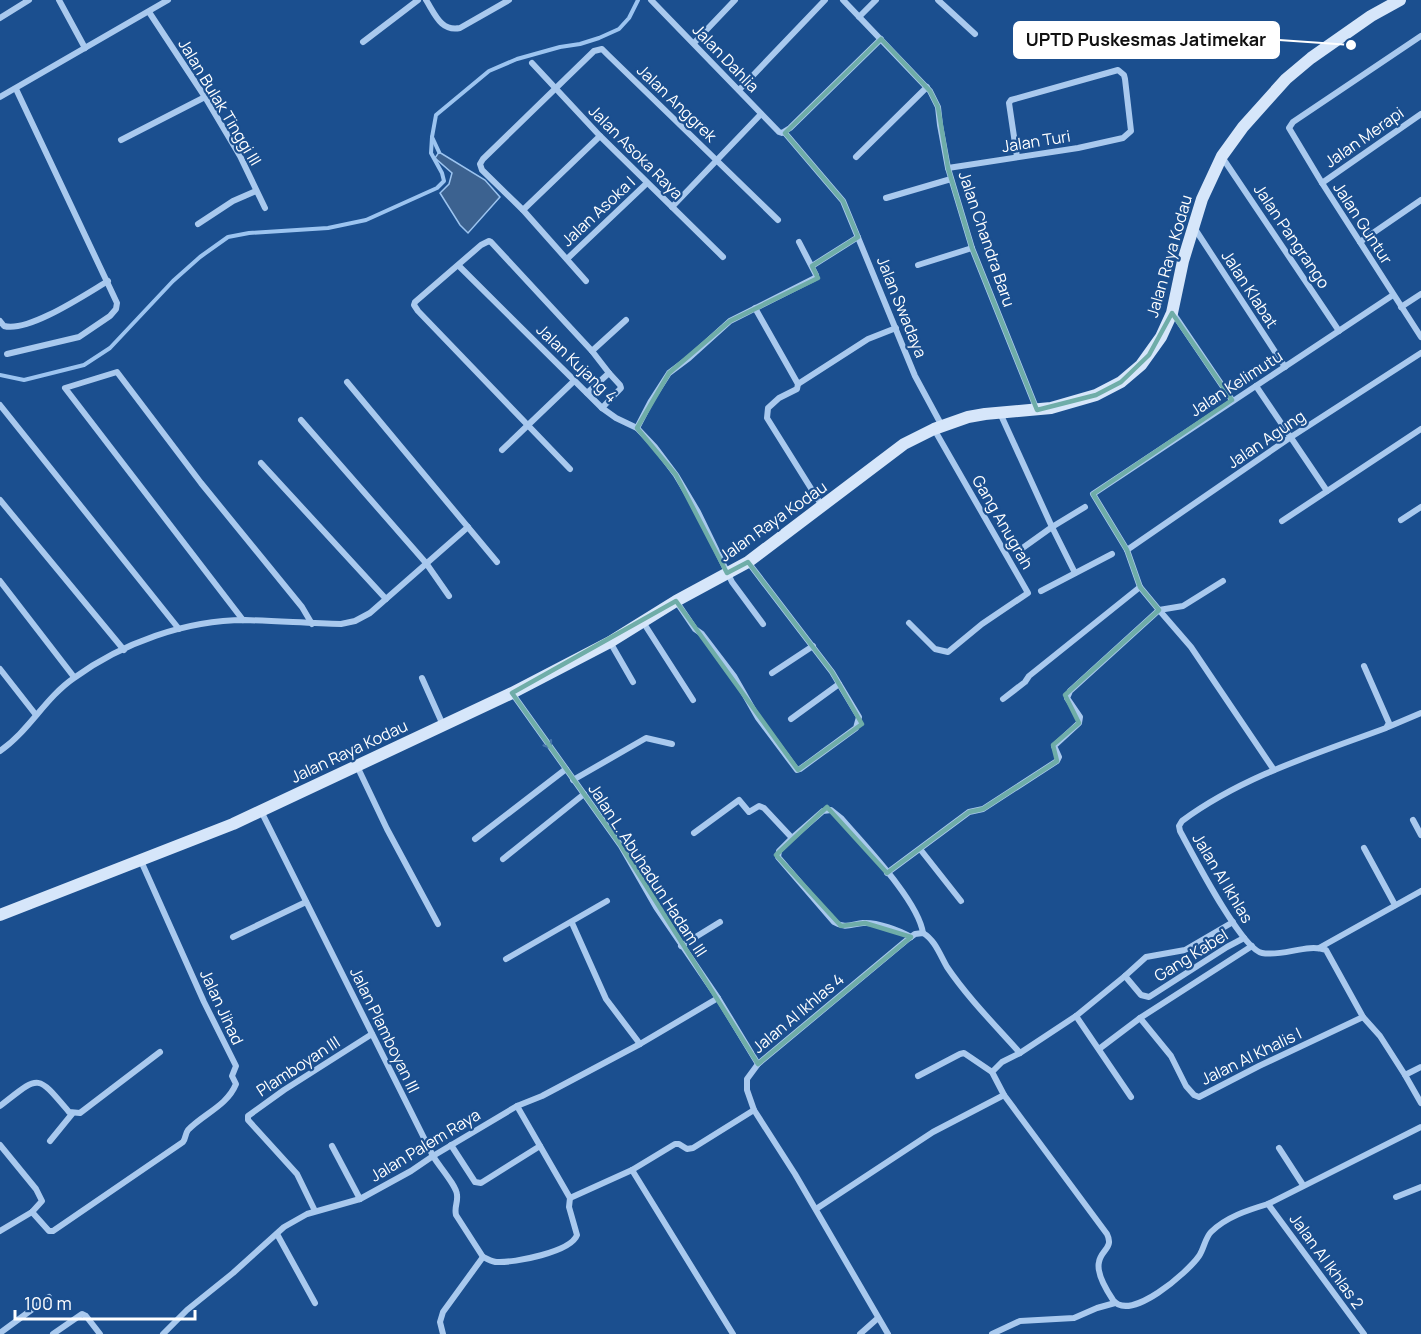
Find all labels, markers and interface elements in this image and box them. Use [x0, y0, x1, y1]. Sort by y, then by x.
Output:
street label: Jalan Dahlia [688, 19, 764, 97]
callout: UPTD Puskesmas Jatimekar [1014, 22, 1279, 58]
text: UPTD Puskesmas Jatimekar [1026, 27, 1266, 51]
street label: Jalan Bulak Tinggi III [173, 34, 267, 170]
street label: Jalan Anggrek [632, 59, 722, 147]
street label: Jalan Asoka Raya [584, 100, 688, 204]
street label: Jalan Merapi [1320, 102, 1408, 172]
street label: Jalan Turi [1000, 125, 1072, 157]
street label: Jalan Chandra Baru [953, 168, 1021, 310]
street label: Jalan Asoka I [556, 171, 640, 251]
street label: Jalan Guntur [1328, 178, 1398, 268]
street label: Jalan Pangrango [1249, 179, 1335, 293]
street label: Jalan Raya Kodau [1141, 192, 1197, 320]
street label: Jalan Klabat [1217, 246, 1283, 332]
street label: Jalan Swadaya [872, 253, 932, 361]
street label: Jalan Kujang 4 [532, 319, 622, 407]
street label: Jalan Kelimutu [1185, 345, 1287, 421]
street label: Jalan Agung [1223, 405, 1309, 473]
street label: Gang Anugrah [967, 471, 1039, 573]
street label: Jalan Raya Kodau [715, 476, 831, 566]
street label: Jalan Raya Kodau [287, 714, 411, 788]
one-way arrow [540, 732, 552, 749]
street label: Jalan L. Abuhadun Hadam III [584, 779, 712, 961]
street label: Jalan Al Ikhlas [1188, 829, 1258, 927]
street label: Gang Kabel [1150, 924, 1232, 986]
street label: Jalan Plamboyan III [345, 964, 425, 1096]
street label: Jalan Jihad [195, 966, 249, 1048]
street label: Jalan Al Ikhlas 4 [747, 968, 849, 1058]
street label: Jalan Al Khalis I [1197, 1022, 1305, 1090]
street label: Plamboyan III [252, 1031, 344, 1101]
street label: Jalan Palem Raya [366, 1103, 484, 1187]
street label: Jalan Al Ikhlas 2 [1285, 1209, 1369, 1313]
scale bar [15, 1283, 195, 1321]
text: 100 m [24, 1291, 72, 1315]

